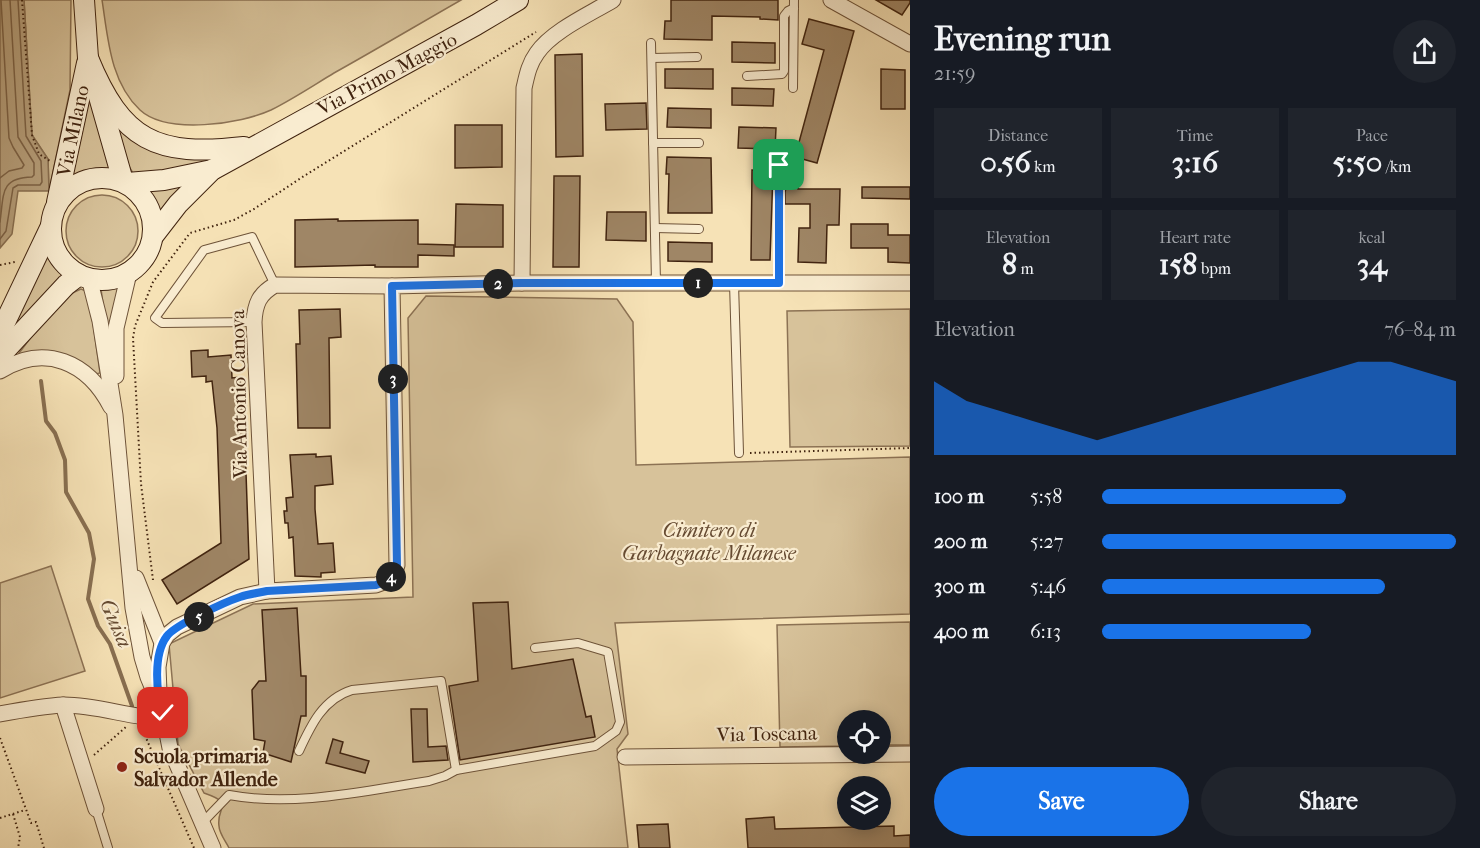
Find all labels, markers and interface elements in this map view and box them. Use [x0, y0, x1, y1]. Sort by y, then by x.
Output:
text: Evening run [934, 20, 1111, 59]
button: share [1393, 20, 1456, 83]
street label: Via Primo Maggio [312, 28, 461, 121]
text: 21:59 [934, 62, 975, 85]
street label: Via Milano [52, 83, 94, 180]
text: Distance [988, 126, 1048, 145]
text: Time [1177, 126, 1213, 145]
text: Pace [1356, 126, 1388, 145]
pin [753, 139, 804, 190]
text: 0.56 [980, 145, 1031, 180]
text: 3:16 [1172, 145, 1218, 180]
text: 5:50 [1333, 145, 1382, 180]
icon: arrive [762, 148, 795, 181]
text: km [1031, 157, 1056, 176]
text: /km [1382, 157, 1411, 176]
text: Elevation [986, 228, 1050, 247]
text: Heart rate [1159, 228, 1231, 247]
text: kcal [1359, 228, 1385, 247]
text: 8 [1002, 247, 1017, 282]
text: 158 [1159, 247, 1197, 282]
text: 34 [1357, 247, 1387, 282]
text: m [1017, 259, 1034, 278]
text: bpm [1197, 259, 1231, 278]
pin: 1 [683, 268, 713, 298]
pin: 2 [483, 269, 513, 299]
text: 1 [695, 273, 701, 292]
text: 2 [494, 274, 502, 293]
street label: Via Antonio Canova [226, 309, 252, 480]
text: Elevation [934, 318, 1015, 341]
text: 76–84 m [1384, 318, 1456, 341]
pin: 3 [378, 364, 408, 394]
text: 3 [390, 369, 396, 388]
text: 100 m [934, 485, 984, 508]
text: 5:58 [1030, 485, 1062, 508]
park label: Cimitero di Garbagnate Milanese [622, 519, 797, 565]
text: 200 m [934, 530, 987, 553]
text: 5:27 [1030, 530, 1063, 553]
pin: 4 [376, 562, 406, 592]
text: 4 [386, 567, 396, 586]
text: 300 m [934, 575, 985, 598]
text: 5:46 [1030, 575, 1066, 598]
water label: Guisa [95, 595, 137, 651]
pin: 5 [184, 602, 214, 632]
text: 5 [196, 607, 202, 626]
text: 400 m [934, 620, 989, 643]
text: 6:13 [1030, 620, 1061, 643]
pin [137, 687, 188, 738]
icon: check [146, 696, 179, 729]
map controls [837, 710, 891, 830]
button: locate [837, 710, 891, 764]
street label: Via Toscana [716, 722, 818, 746]
place label: Scuola primaria Salvador Allende [134, 745, 278, 791]
marker: Scuola primaria Salvador Allende [115, 760, 129, 774]
button: Save [934, 767, 1189, 836]
button: Share [1201, 767, 1456, 836]
button: layers [837, 776, 891, 830]

